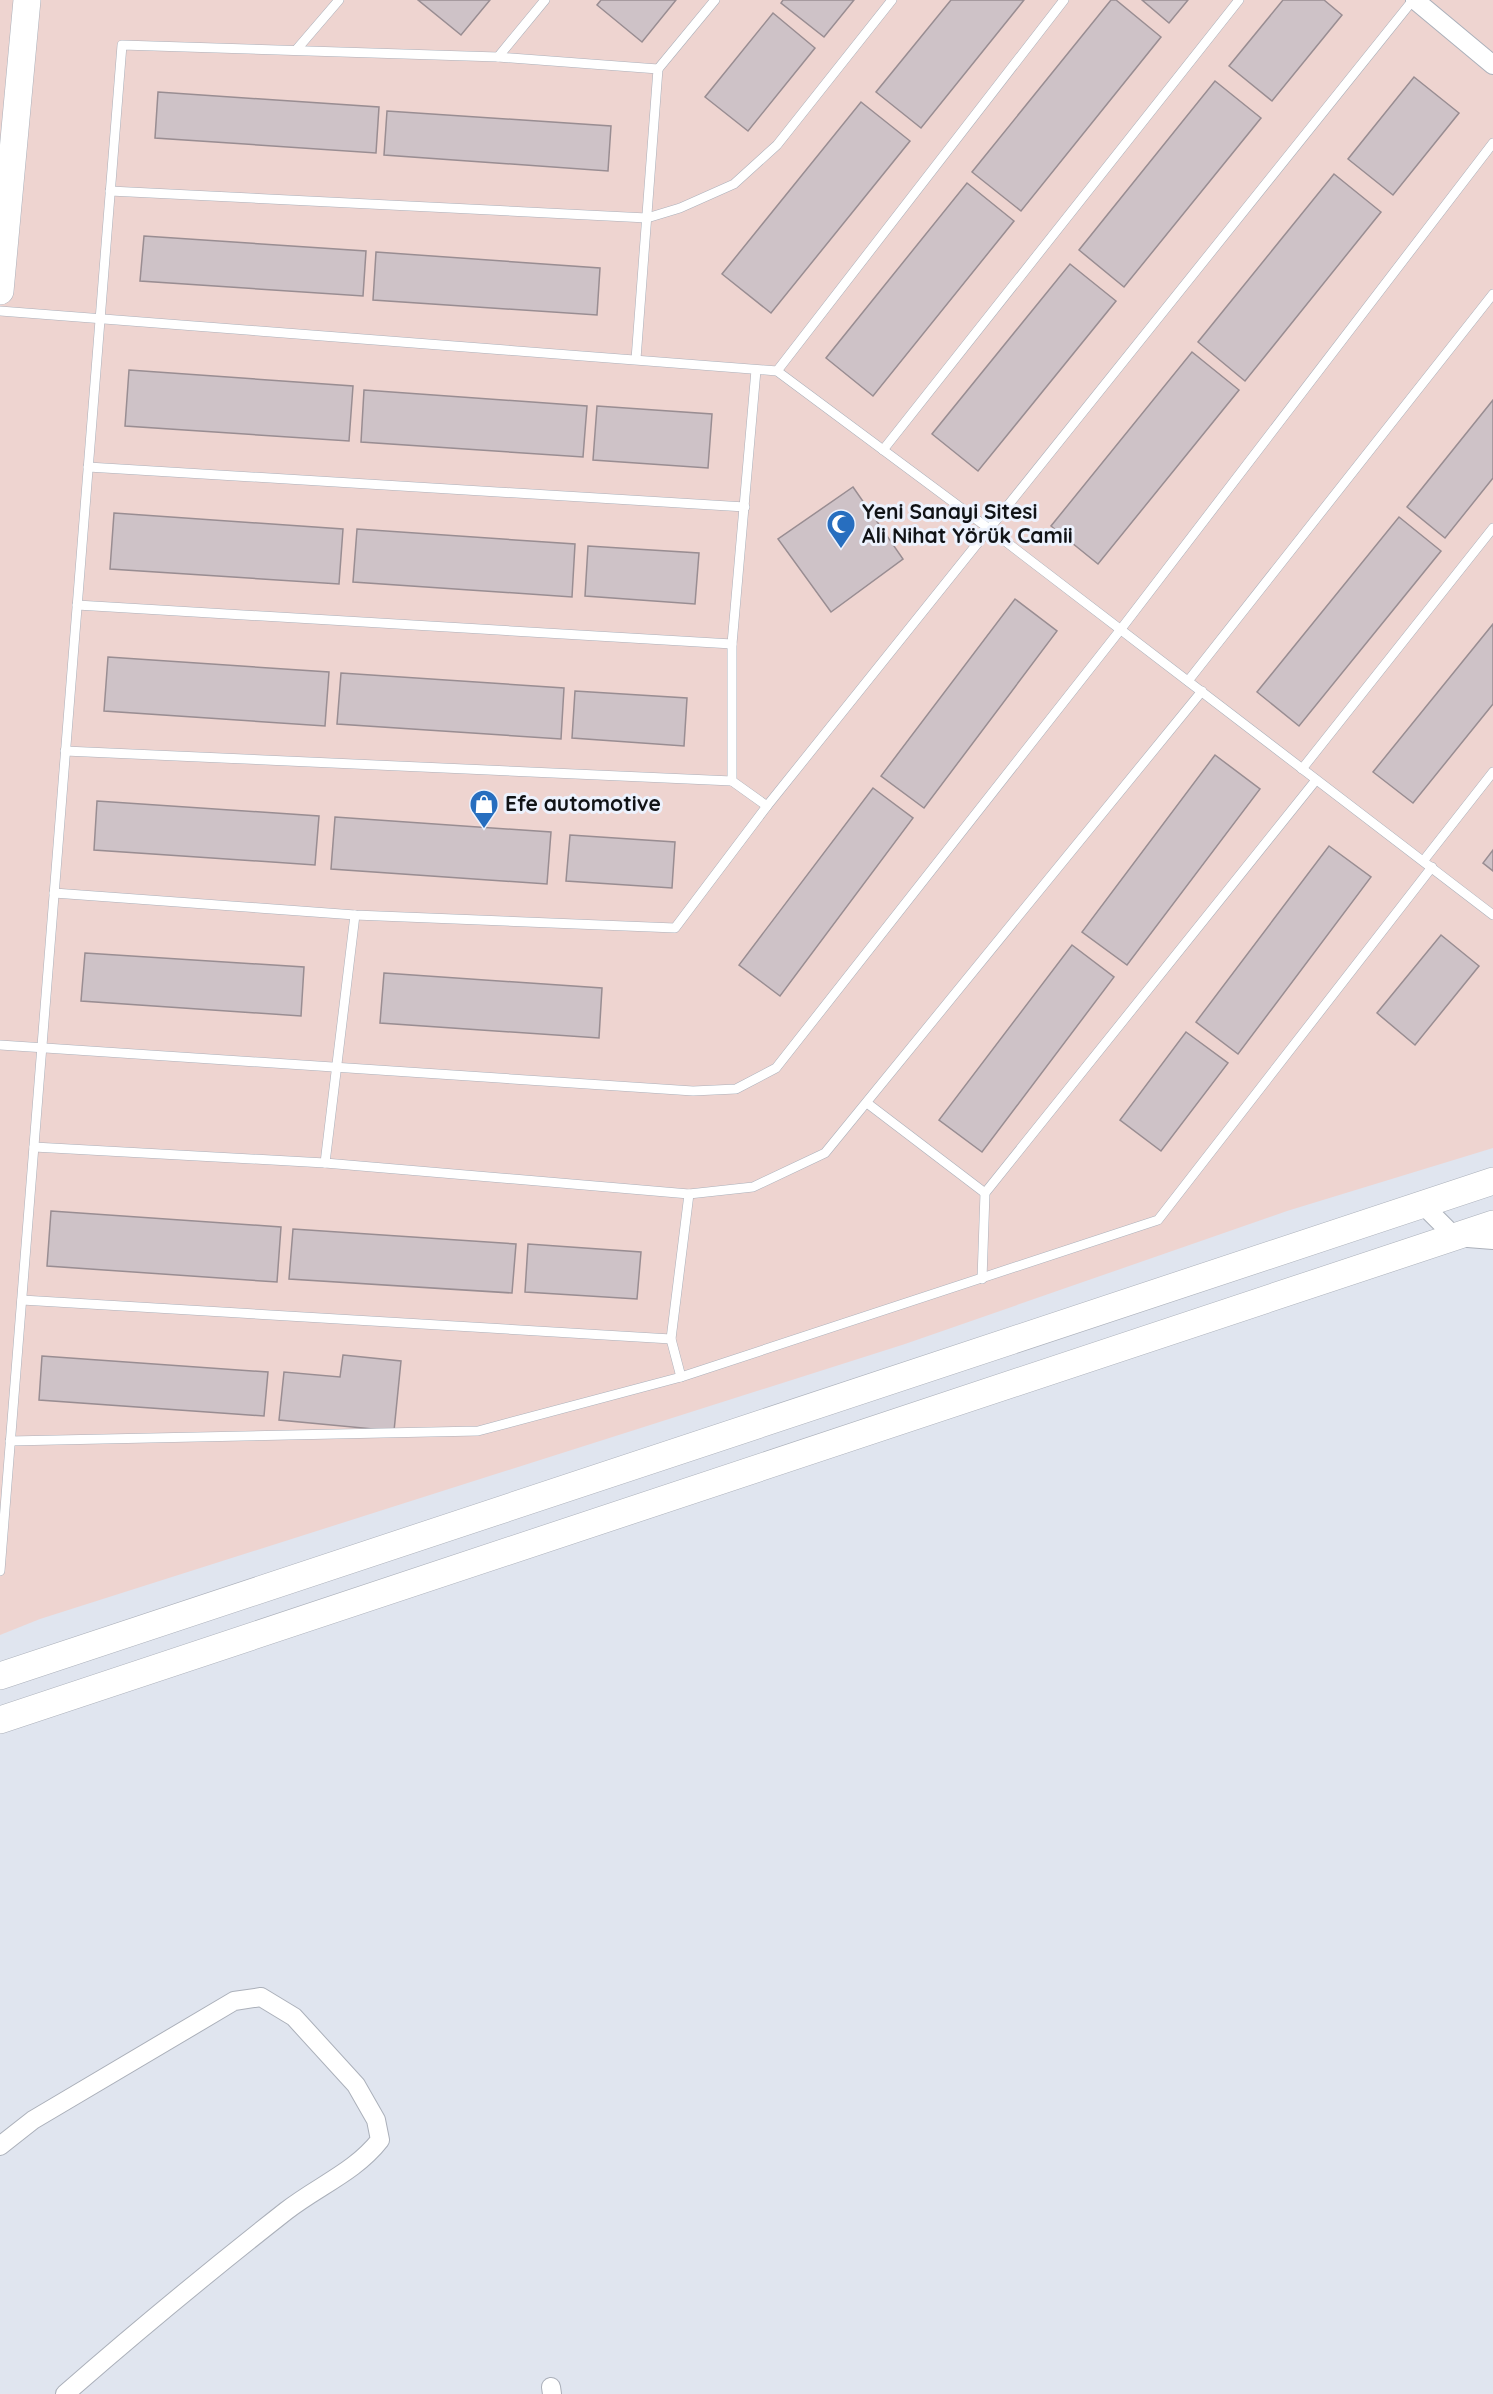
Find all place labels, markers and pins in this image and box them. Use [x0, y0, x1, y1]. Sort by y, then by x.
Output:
place label: Yeni Sanayi Sitesi Ali Nihat Yörük Camii [862, 498, 1073, 548]
mosque icon: Yeni Sanayi Sitesi Ali Nihat Yörük Camii [825, 508, 857, 550]
shop icon: Efe automotive [468, 788, 500, 830]
place label: Efe automotive [505, 790, 661, 816]

